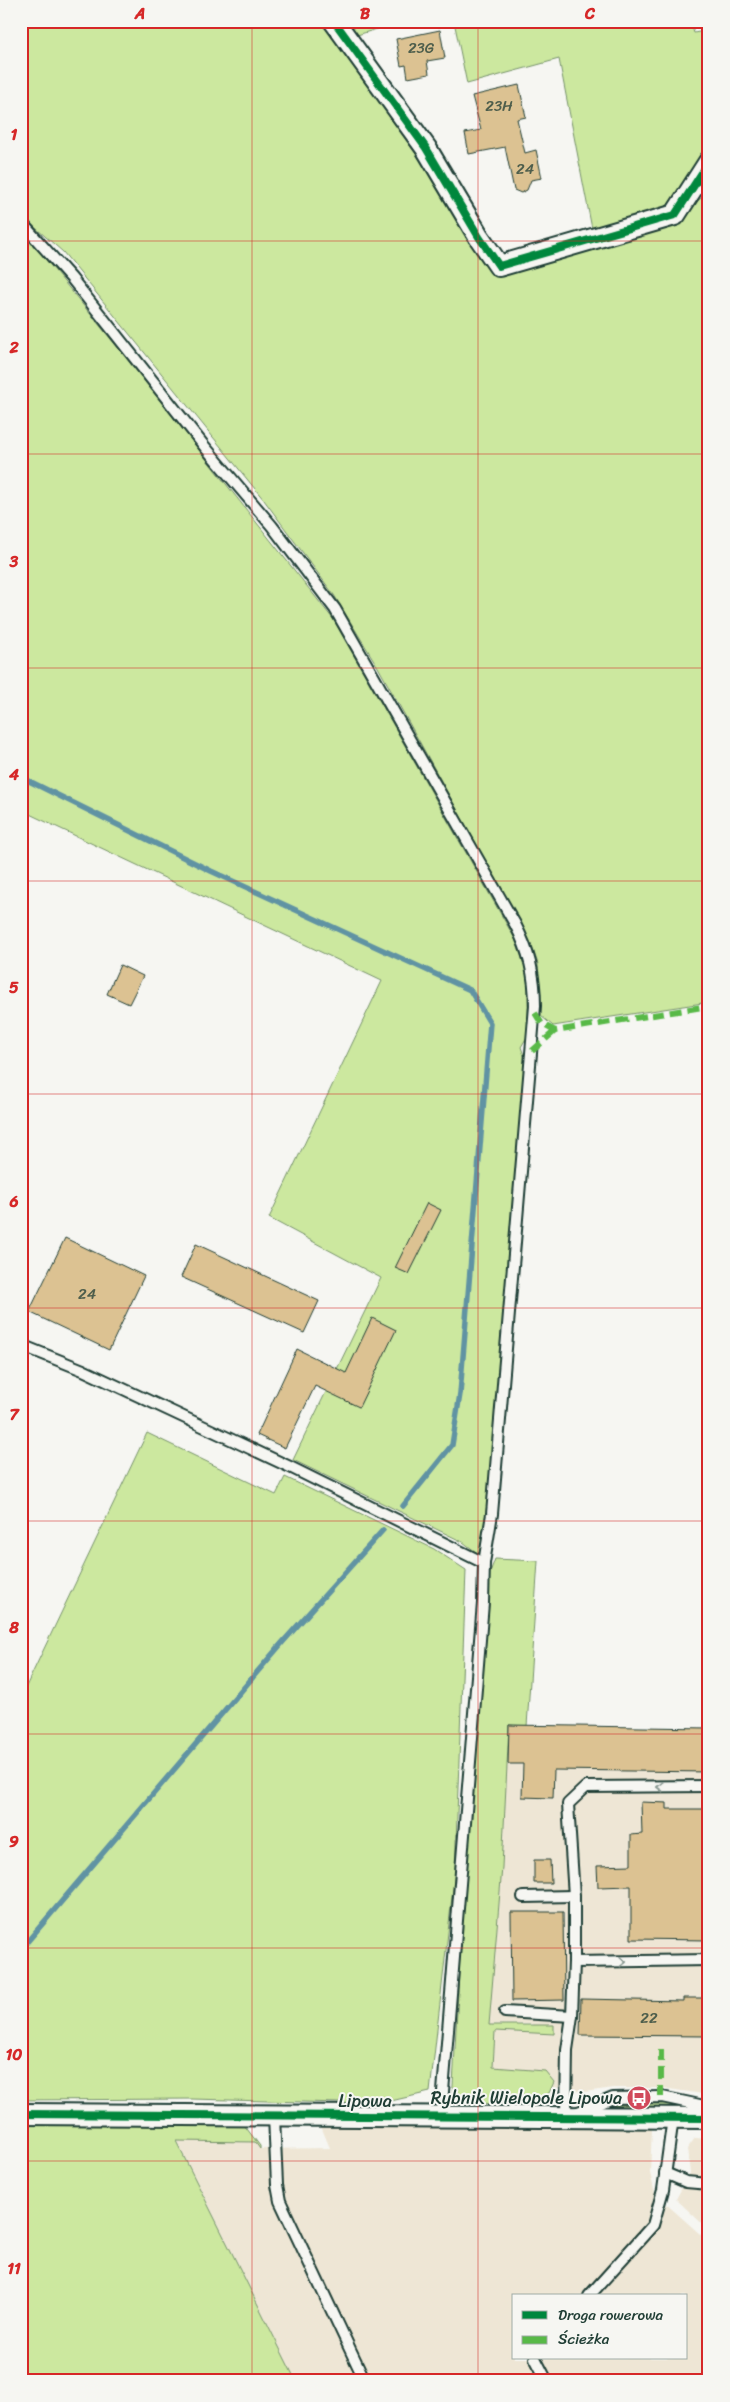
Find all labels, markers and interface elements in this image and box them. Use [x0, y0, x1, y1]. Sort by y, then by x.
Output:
text: A [134, 0, 145, 28]
text: B [360, 0, 371, 28]
text: C [584, 0, 596, 28]
house number: 23G [408, 35, 435, 61]
house number: 23H [485, 93, 513, 119]
text: 1 [11, 120, 18, 149]
house number: 24 [516, 156, 534, 182]
text: 2 [8, 333, 19, 362]
text: 3 [9, 547, 19, 576]
text: 4 [8, 760, 19, 789]
text: 5 [9, 973, 19, 1002]
text: 6 [8, 1187, 19, 1216]
house number: 24 [78, 1281, 96, 1307]
text: 7 [9, 1400, 20, 1429]
text: 8 [8, 1613, 19, 1642]
one-way arrow [656, 1782, 664, 1792]
text: 9 [9, 1827, 19, 1856]
one-way arrow [620, 1957, 627, 1967]
house number: 22 [640, 2005, 658, 2031]
text: 10 [6, 2040, 22, 2069]
place label: Rybnik Wielopole Lipowa [431, 2082, 622, 2114]
street label: Lipowa [338, 2085, 392, 2117]
bus stop icon: Rybnik Wielopole Lipowa [626, 2085, 652, 2111]
text: 11 [7, 2254, 21, 2283]
legend [512, 2294, 688, 2360]
text: Droga rowerowa [558, 2302, 664, 2328]
text: Ścieżka [558, 2326, 610, 2352]

